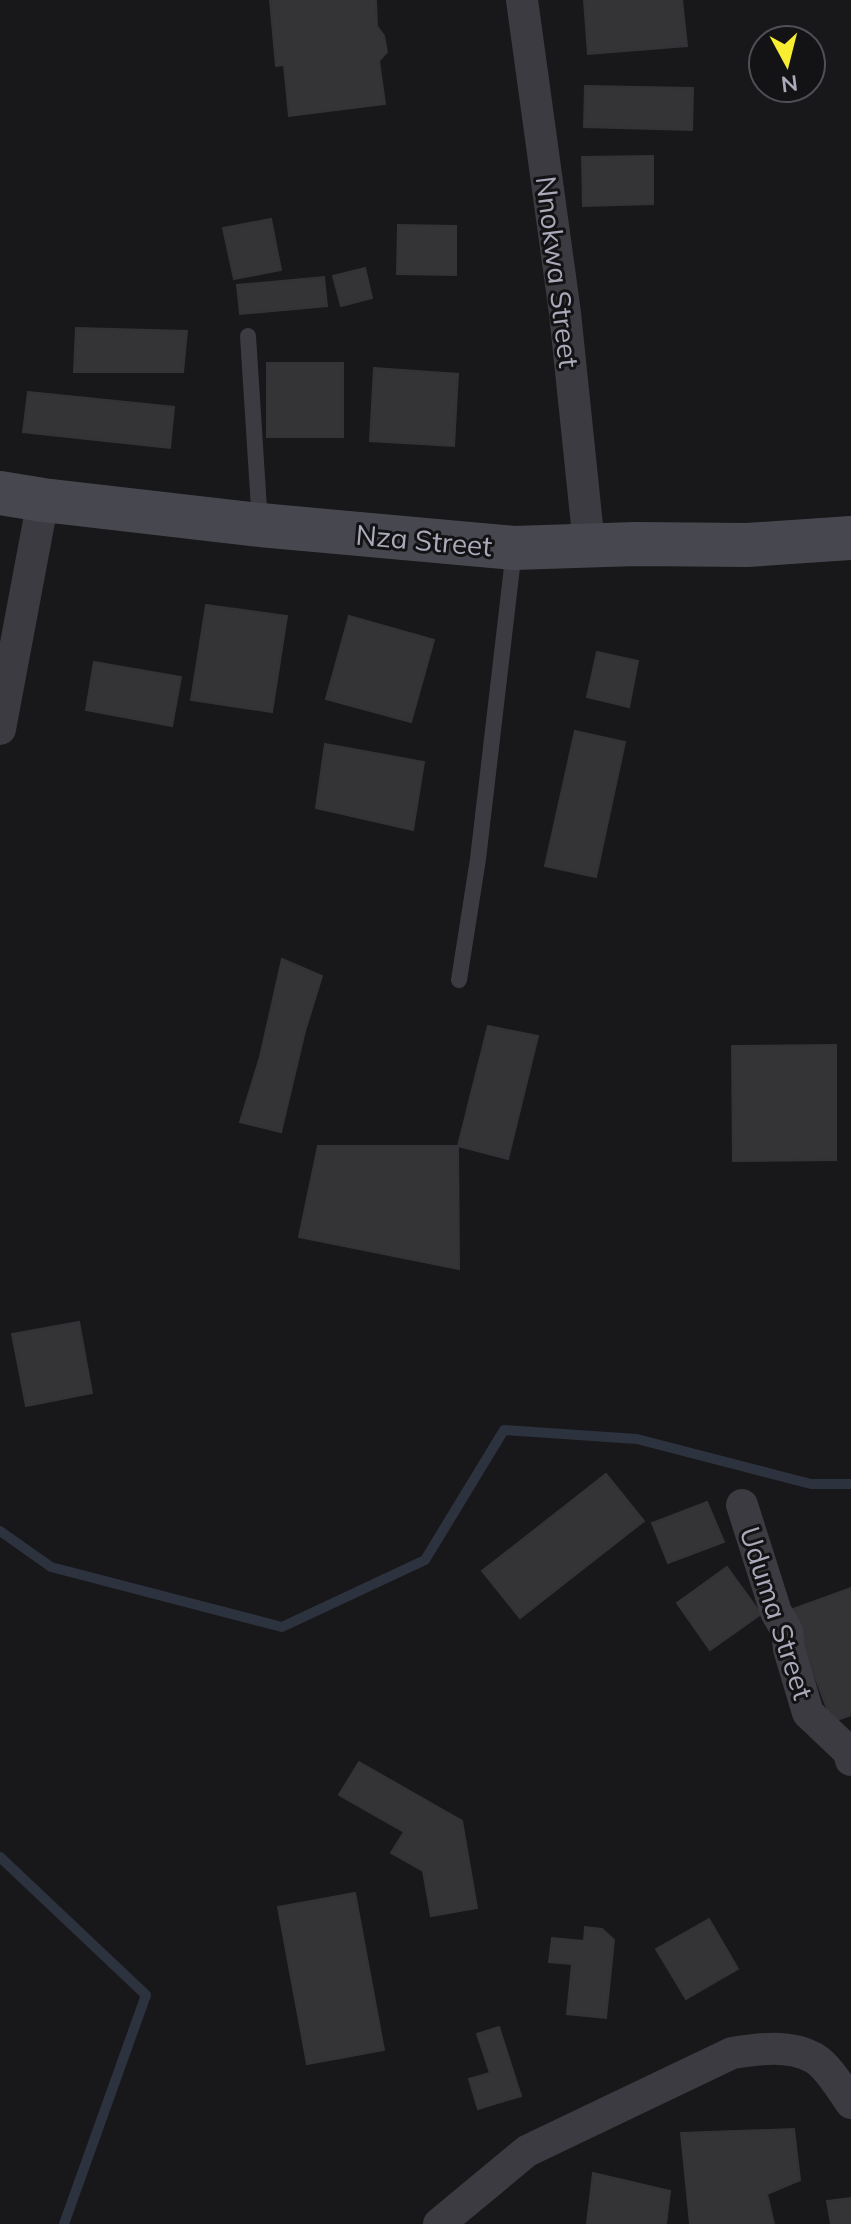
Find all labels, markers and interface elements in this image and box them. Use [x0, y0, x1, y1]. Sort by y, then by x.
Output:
north arrow [747, 24, 827, 104]
text: N [779, 69, 799, 99]
street label: Nnokwa Street [529, 174, 587, 370]
street label: Nza Street [354, 517, 494, 563]
street label: Uduma Street [733, 1522, 821, 1704]

